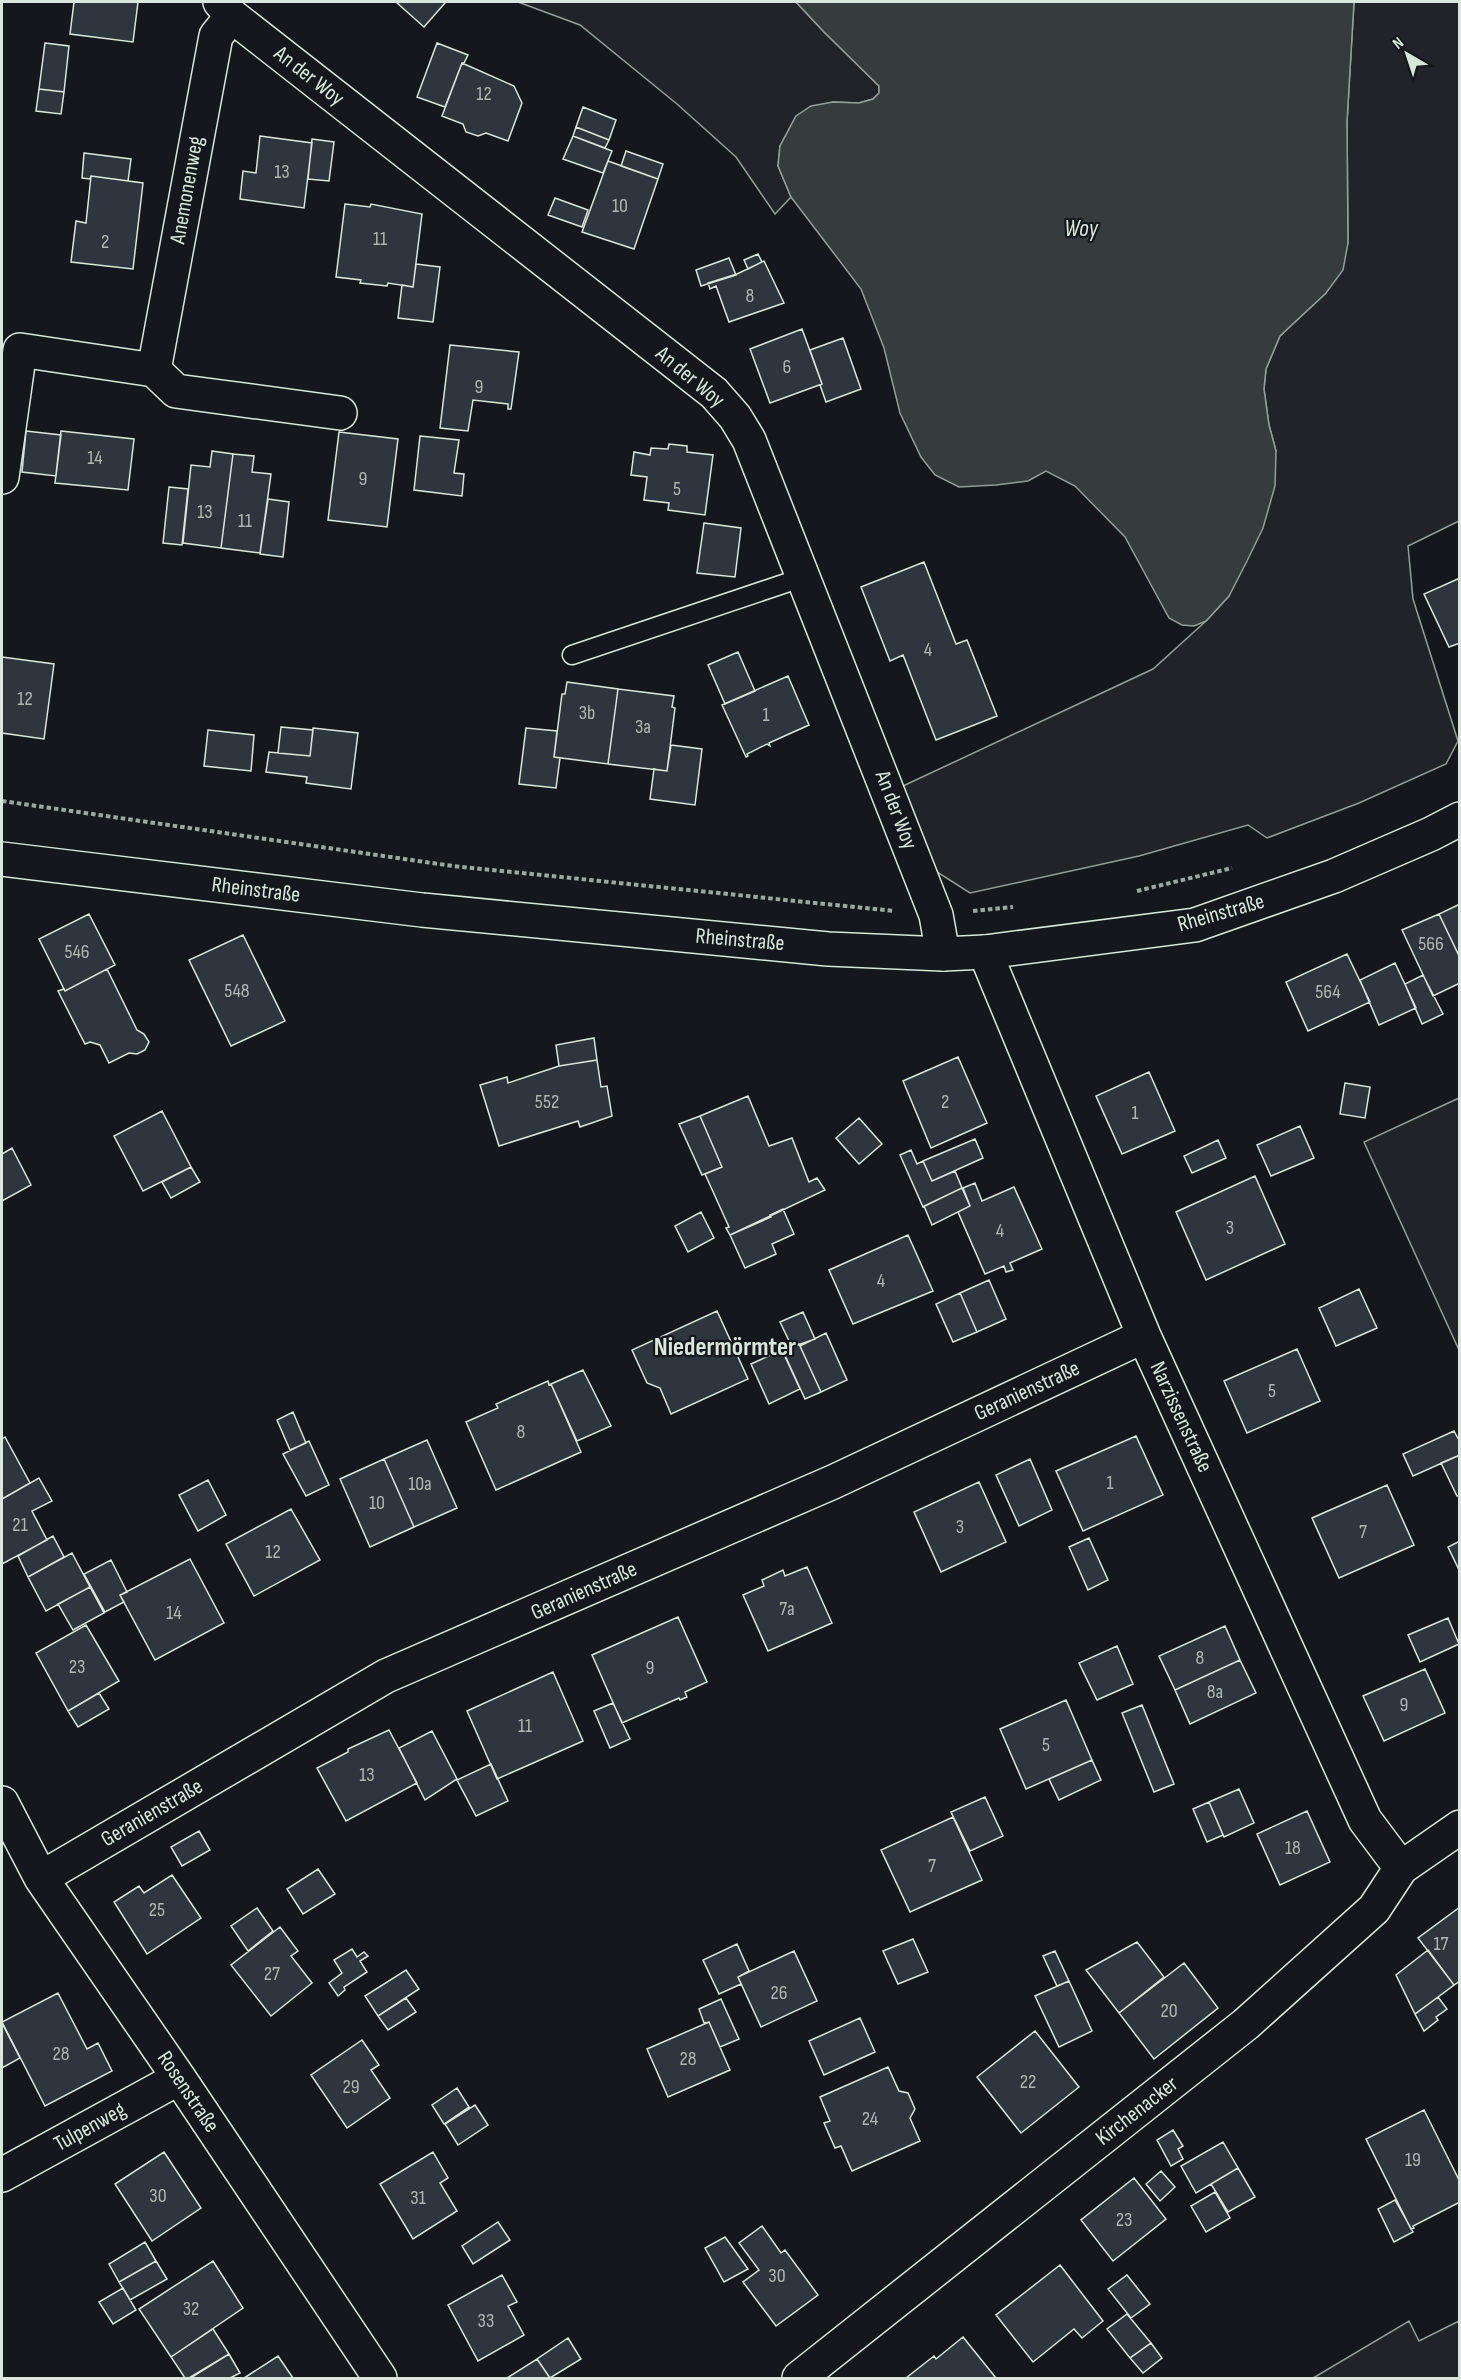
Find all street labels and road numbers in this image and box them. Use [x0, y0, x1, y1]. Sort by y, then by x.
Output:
street label: An der Woy [268, 40, 350, 112]
street label: Anemonenweg [164, 134, 210, 247]
street label: An der Woy [649, 340, 730, 414]
street label: An der Woy [868, 766, 923, 854]
street label: Rheinstraße [210, 871, 302, 909]
street label: Rheinstraße [1174, 888, 1268, 938]
street label: Rheinstraße [694, 923, 786, 957]
street label: Geranienstraße [970, 1355, 1084, 1427]
street label: Narzissenstraße [1144, 1357, 1218, 1477]
street label: Geranienstraße [527, 1556, 641, 1626]
street label: Geranienstraße [96, 1773, 208, 1853]
street label: Rosenstraße [151, 2046, 225, 2138]
street label: Kirchenacker [1090, 2070, 1184, 2152]
street label: Tulpenweg [49, 2096, 131, 2158]

